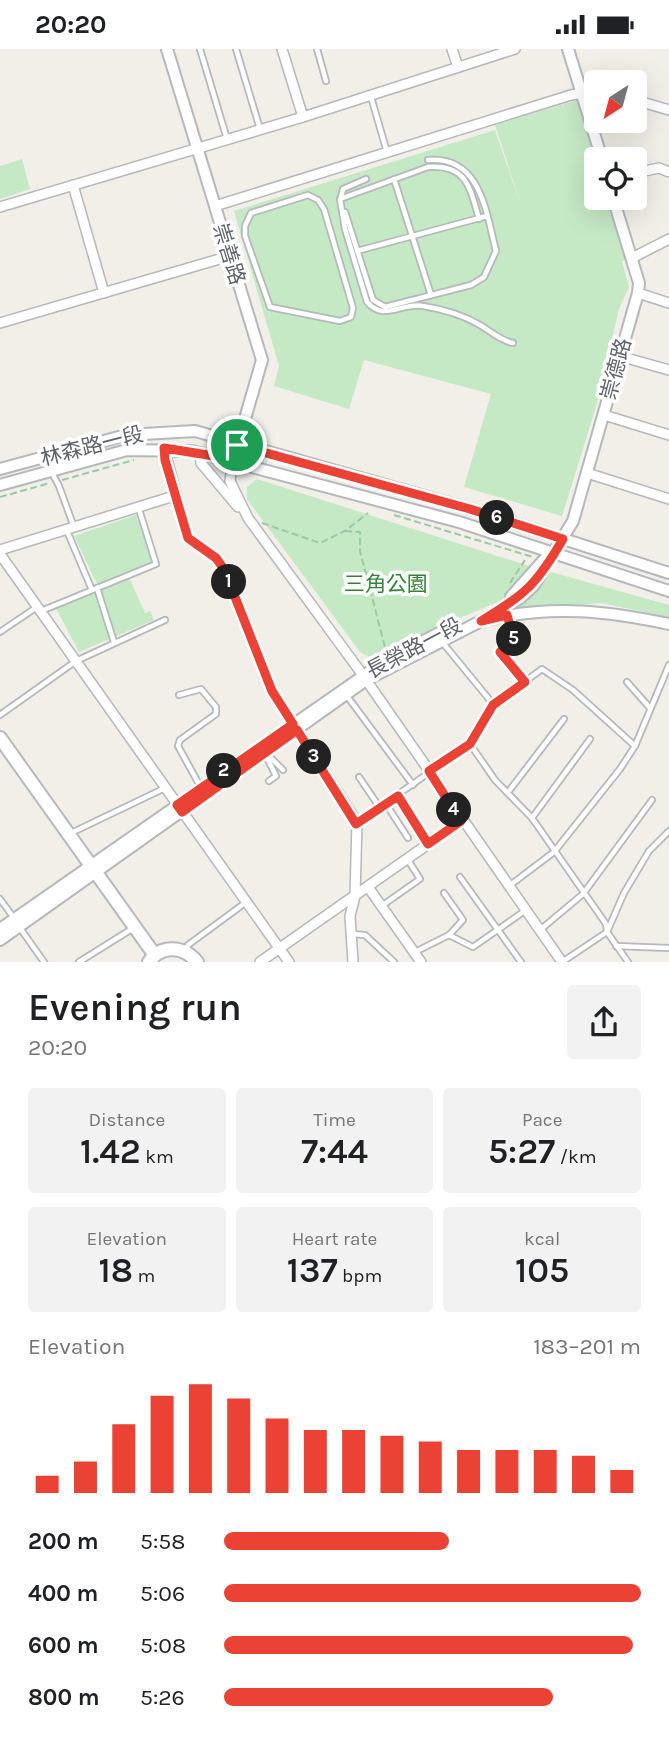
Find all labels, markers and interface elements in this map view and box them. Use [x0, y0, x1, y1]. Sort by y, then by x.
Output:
text: 20:20 [35, 9, 106, 40]
north arrow [584, 70, 648, 133]
map controls [584, 70, 647, 210]
button: locate [584, 147, 647, 210]
street label: 崇善路 [208, 220, 250, 288]
street label: 崇德路 [596, 335, 636, 403]
pin [207, 415, 267, 475]
street label: 林森路一段 [38, 422, 146, 470]
icon: arrive [218, 426, 256, 464]
pin: 6 [480, 501, 514, 535]
text: 6 [491, 506, 502, 528]
pin: 1 [212, 565, 246, 599]
text: 1 [225, 570, 232, 592]
park label: 三角公園 [344, 572, 428, 596]
street label: 長榮路一段 [362, 613, 466, 683]
pin: 5 [496, 621, 532, 657]
text: 5 [508, 627, 519, 649]
pin: 3 [296, 739, 332, 775]
text: 3 [308, 745, 319, 767]
pin: 2 [206, 753, 242, 789]
text: 2 [218, 759, 229, 781]
pin: 4 [436, 793, 472, 827]
text: 4 [448, 798, 459, 820]
text: Evening run [28, 985, 242, 1030]
button: share [567, 985, 641, 1059]
text: 20:20 [28, 1034, 87, 1061]
text: Distance [88, 1109, 165, 1131]
text: Time [313, 1109, 356, 1131]
text: Pace [522, 1109, 562, 1131]
text: 1.42 [80, 1131, 141, 1172]
text: 7:44 [301, 1131, 368, 1172]
text: 5:27 [488, 1131, 555, 1172]
text: km [141, 1146, 174, 1168]
text: /km [555, 1146, 596, 1168]
text: Elevation [87, 1228, 167, 1250]
text: Heart rate [292, 1228, 377, 1250]
text: kcal [524, 1228, 560, 1250]
text: 18 [98, 1250, 133, 1291]
text: 137 [287, 1250, 338, 1291]
text: 105 [515, 1250, 569, 1291]
text: m [133, 1265, 155, 1287]
text: bpm [338, 1265, 382, 1287]
text: Elevation [28, 1333, 125, 1360]
text: 183–201 m [533, 1333, 641, 1360]
text: 200 m [28, 1528, 99, 1555]
text: 5:58 [140, 1528, 185, 1555]
text: 400 m [28, 1580, 98, 1607]
text: 5:06 [140, 1580, 185, 1607]
text: 600 m [28, 1632, 99, 1659]
text: 5:08 [140, 1632, 186, 1659]
text: 800 m [28, 1684, 100, 1711]
text: 5:26 [140, 1684, 185, 1711]

